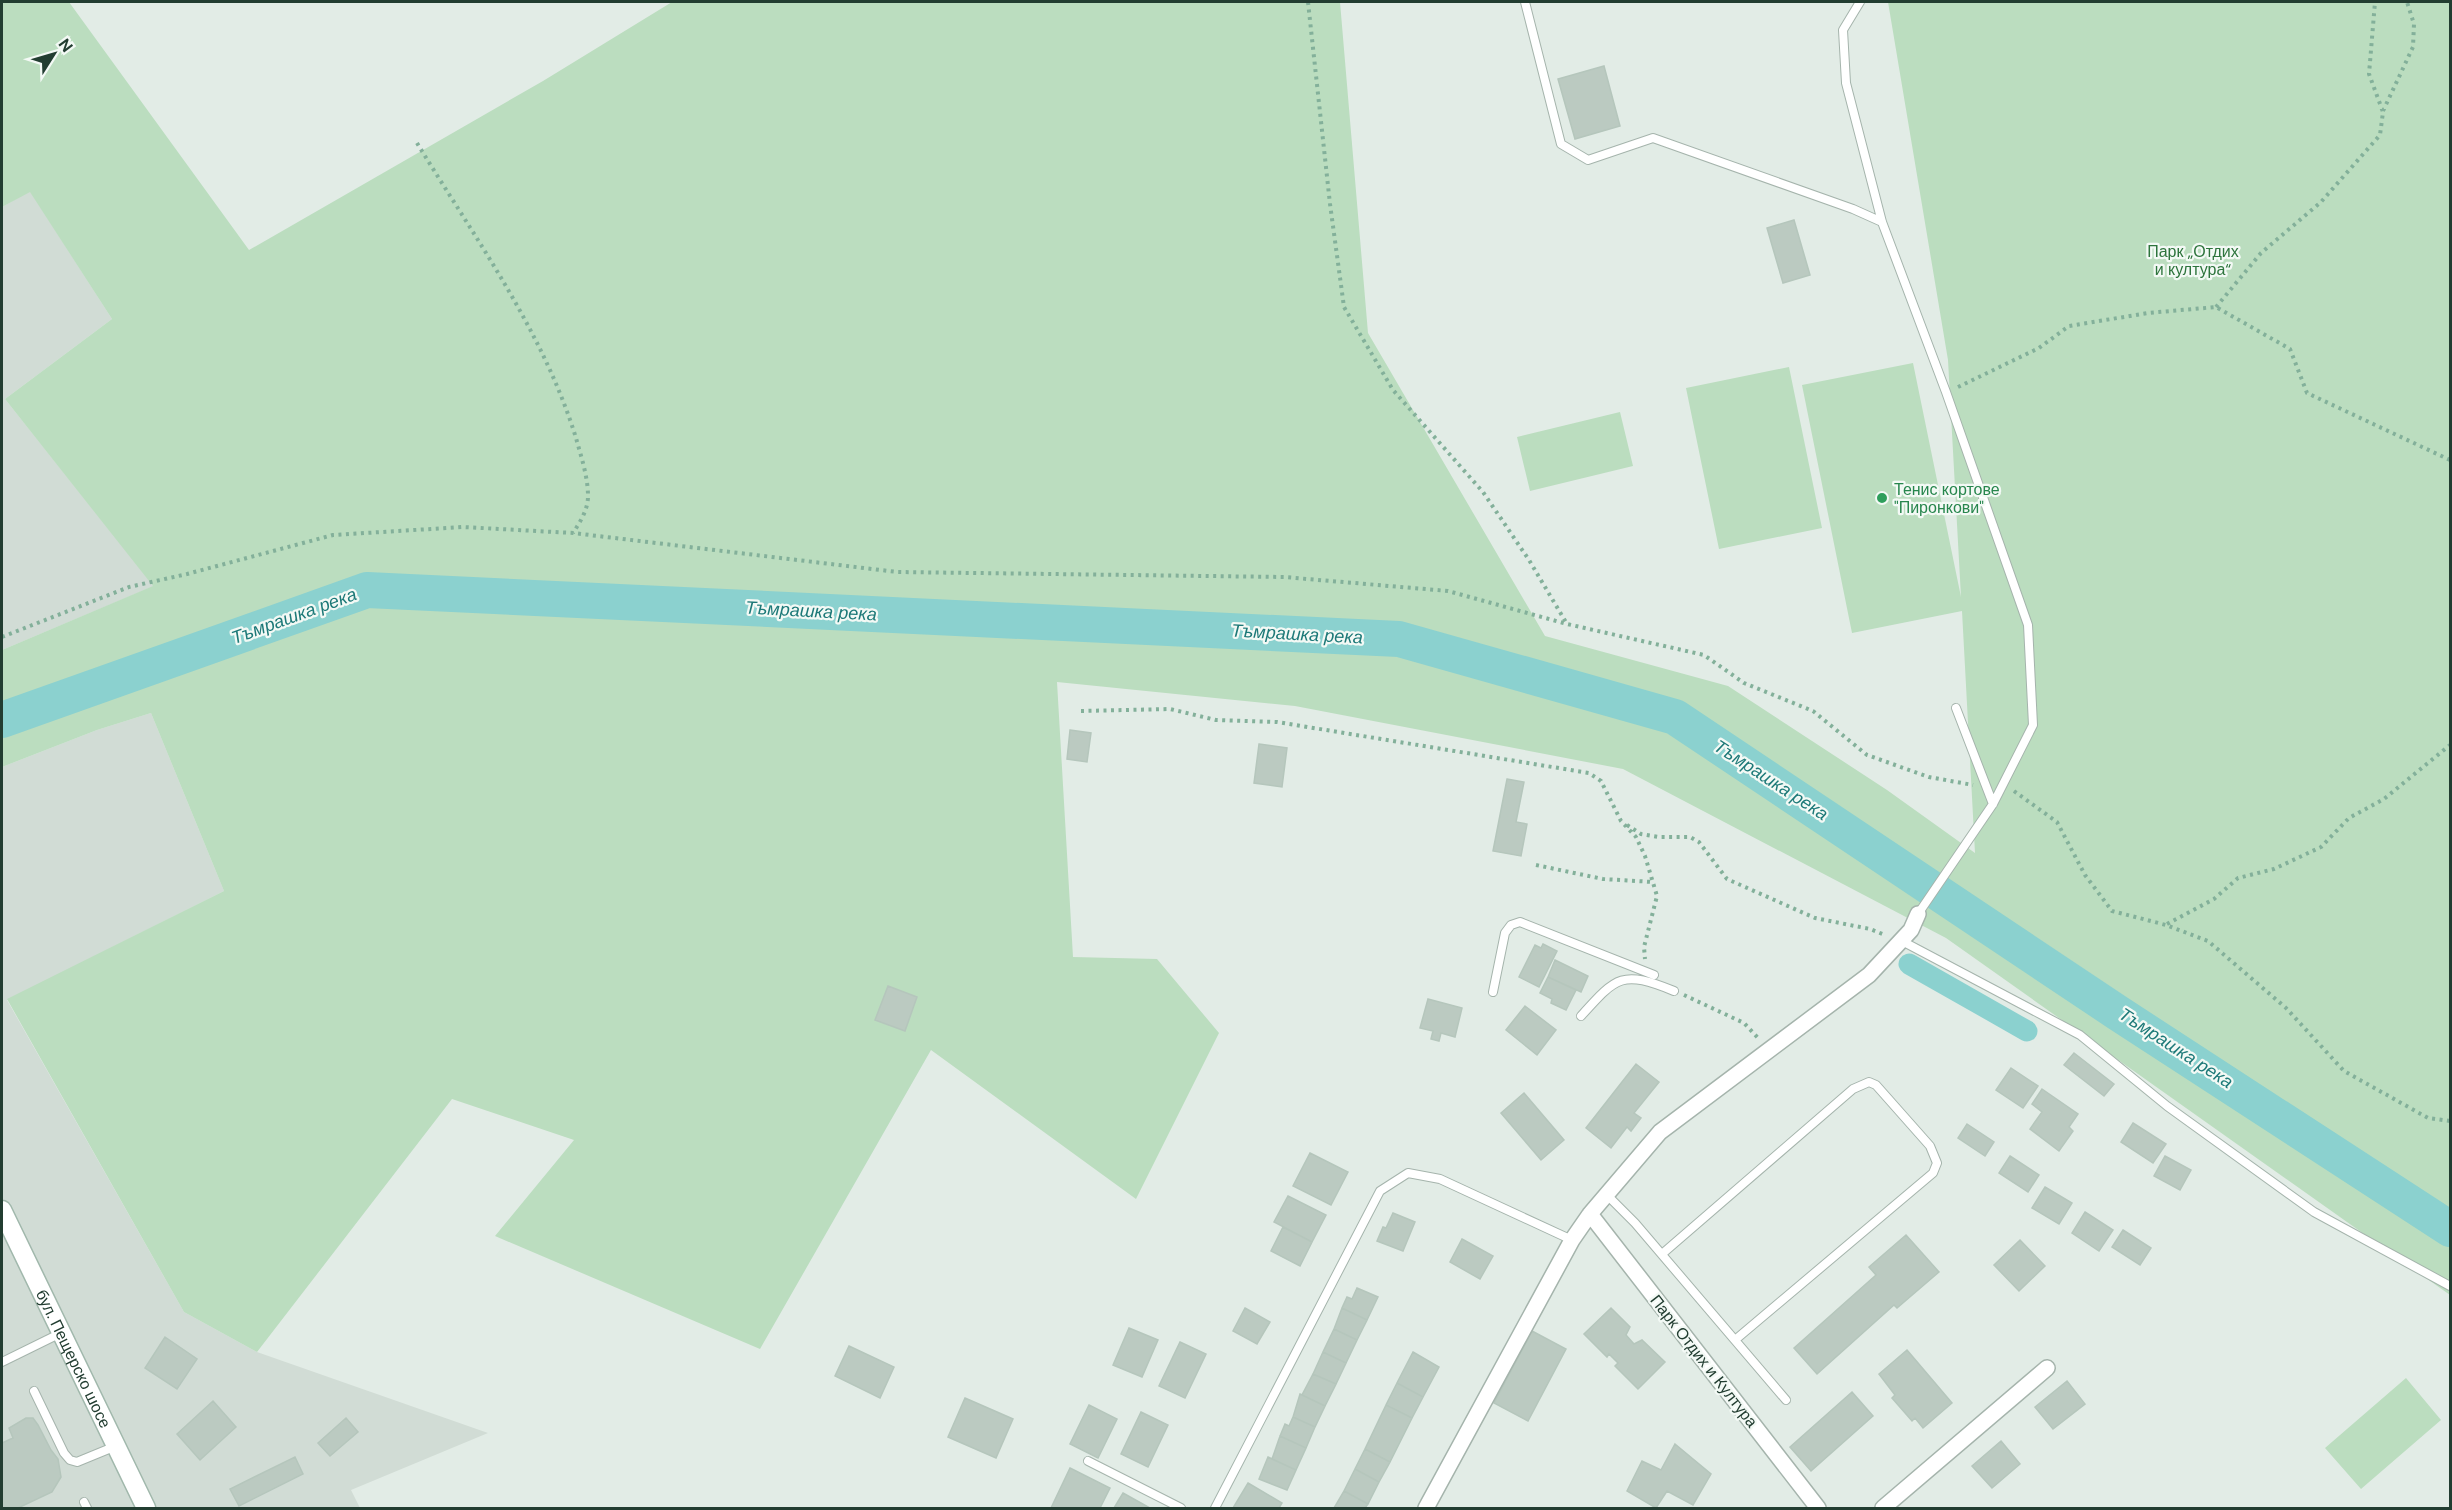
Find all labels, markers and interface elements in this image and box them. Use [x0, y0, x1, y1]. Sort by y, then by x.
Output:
north arrow [24, 24, 84, 84]
text: N [54, 34, 77, 56]
park label: Парк „Отдих и култура“ [2147, 241, 2239, 280]
place label: Тенис кортове "Пиронкови" [1894, 479, 2000, 518]
marker: Тенис кортове "Пиронкови" [1875, 491, 1889, 505]
water label: Тъмрашка река [228, 582, 360, 650]
water label: Тъмрашка река [745, 596, 877, 626]
water label: Тъмрашка река [1231, 619, 1363, 649]
water label: Тъмрашка река [1709, 734, 1833, 826]
water label: Тъмрашка река [2114, 1002, 2238, 1094]
street label: бул. Пещерско шосе [31, 1286, 116, 1431]
street label: Парк Отдих и Култура [1646, 1290, 1762, 1432]

